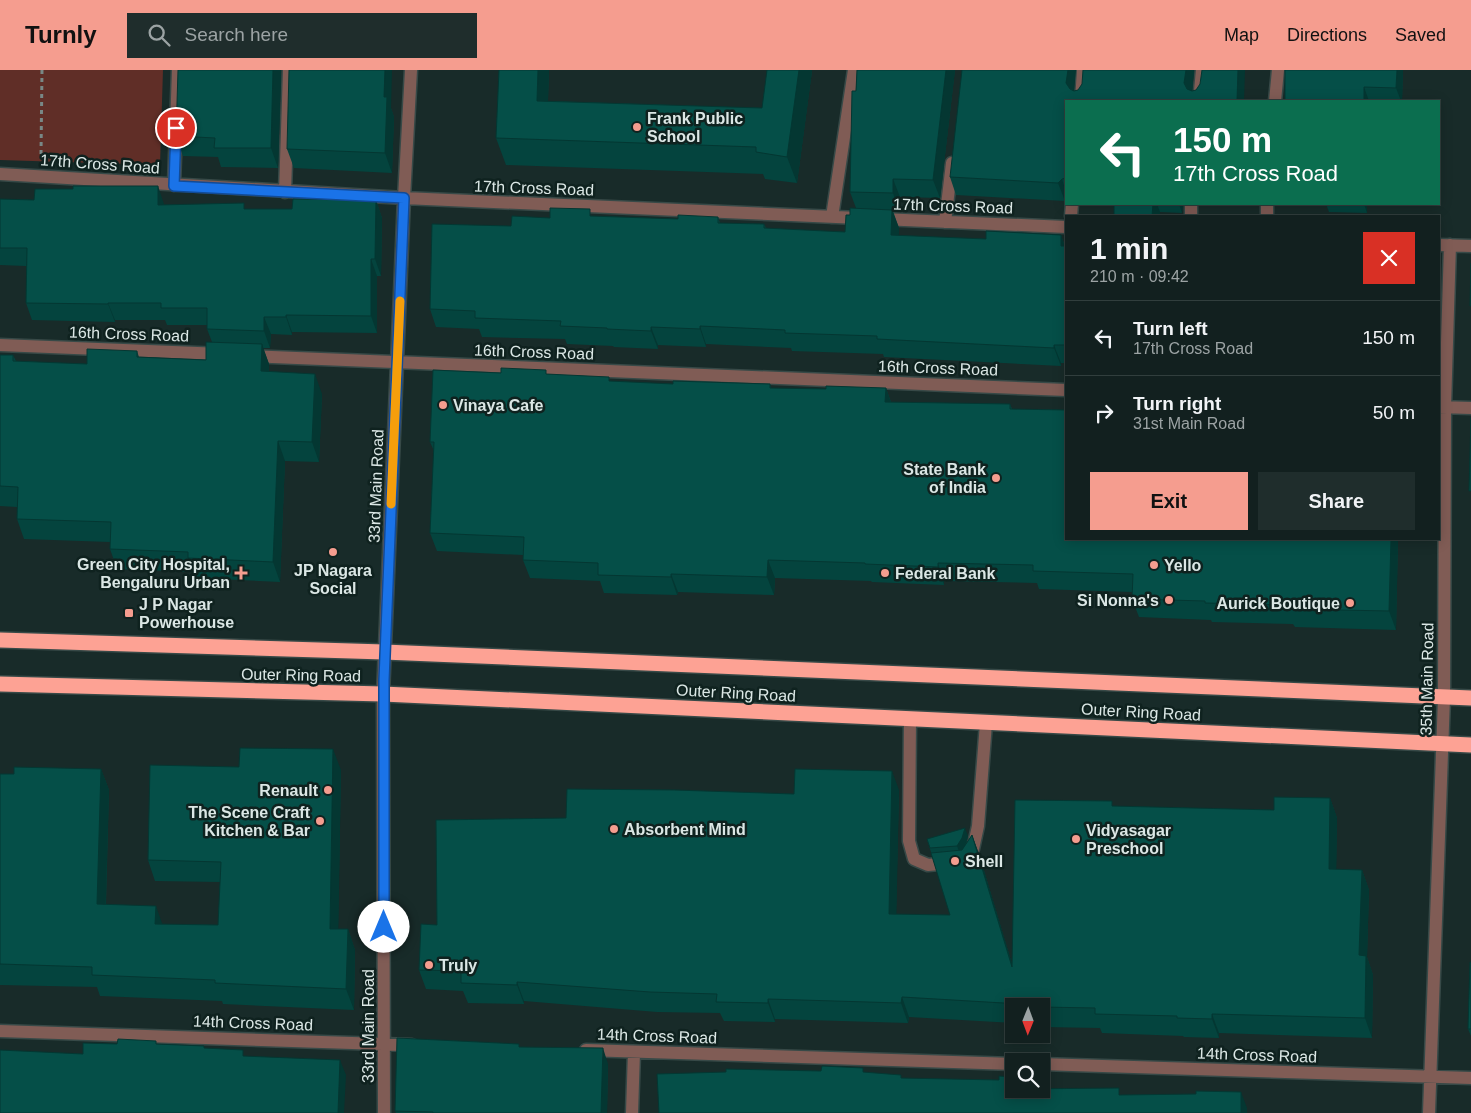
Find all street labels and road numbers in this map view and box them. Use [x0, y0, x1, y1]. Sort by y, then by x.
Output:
street label: 17th Cross Road [40, 151, 160, 177]
street label: 17th Cross Road [474, 177, 594, 199]
street label: 17th Cross Road [893, 195, 1013, 217]
street label: 16th Cross Road [69, 323, 189, 345]
street label: 16th Cross Road [474, 341, 594, 363]
street label: 16th Cross Road [878, 357, 998, 379]
street label: 33rd Main Road [366, 429, 386, 543]
street label: 35th Main Road [1418, 622, 1436, 736]
street label: Outer Ring Road [241, 665, 361, 685]
street label: Outer Ring Road [676, 681, 796, 705]
street label: Outer Ring Road [1081, 700, 1201, 724]
street label: 33rd Main Road [360, 969, 377, 1083]
street label: 14th Cross Road [193, 1012, 313, 1034]
street label: 14th Cross Road [597, 1025, 717, 1047]
street label: 14th Cross Road [1197, 1044, 1317, 1066]

